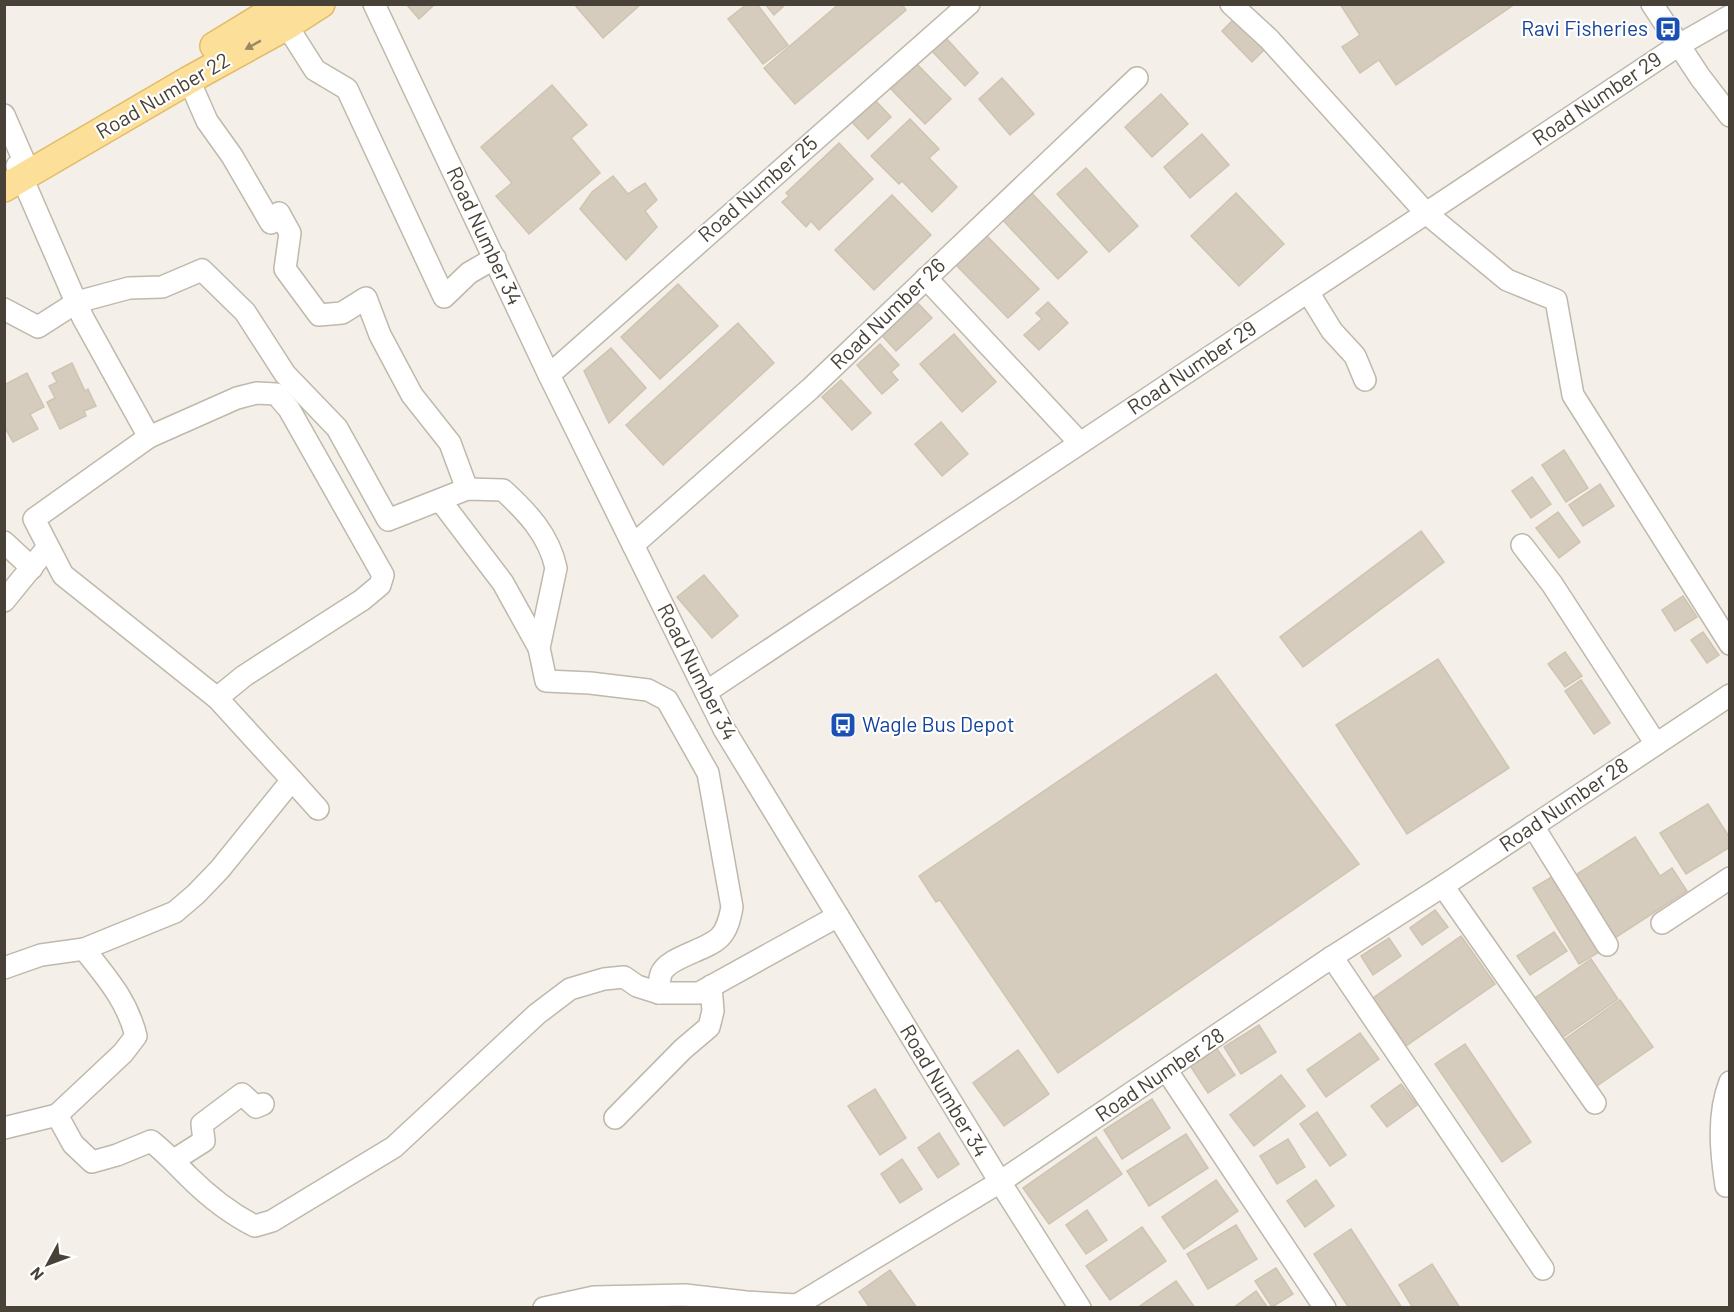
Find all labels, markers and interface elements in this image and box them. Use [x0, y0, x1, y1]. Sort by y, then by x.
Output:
bus stop icon: Ravi Fisheries [1653, 14, 1683, 44]
place label: Ravi Fisheries [1521, 15, 1648, 40]
one-way arrow [244, 40, 261, 50]
street label: Road Number 29 [1527, 45, 1665, 150]
street label: Road Number 22 [91, 46, 234, 143]
street label: Road Number 25 [692, 129, 822, 246]
street label: Road Number 34 [442, 162, 528, 309]
street label: Road Number 26 [824, 252, 950, 374]
street label: Road Number 29 [1122, 314, 1260, 419]
street label: Road Number 34 [653, 599, 744, 744]
bus stop icon: Wagle Bus Depot [828, 710, 858, 740]
place label: Wagle Bus Depot [862, 711, 1015, 736]
street label: Road Number 28 [1494, 751, 1632, 856]
street label: Road Number 34 [896, 1019, 995, 1161]
street label: Road Number 28 [1090, 1021, 1228, 1126]
north arrow [18, 1234, 78, 1294]
text: N [26, 1264, 47, 1284]

